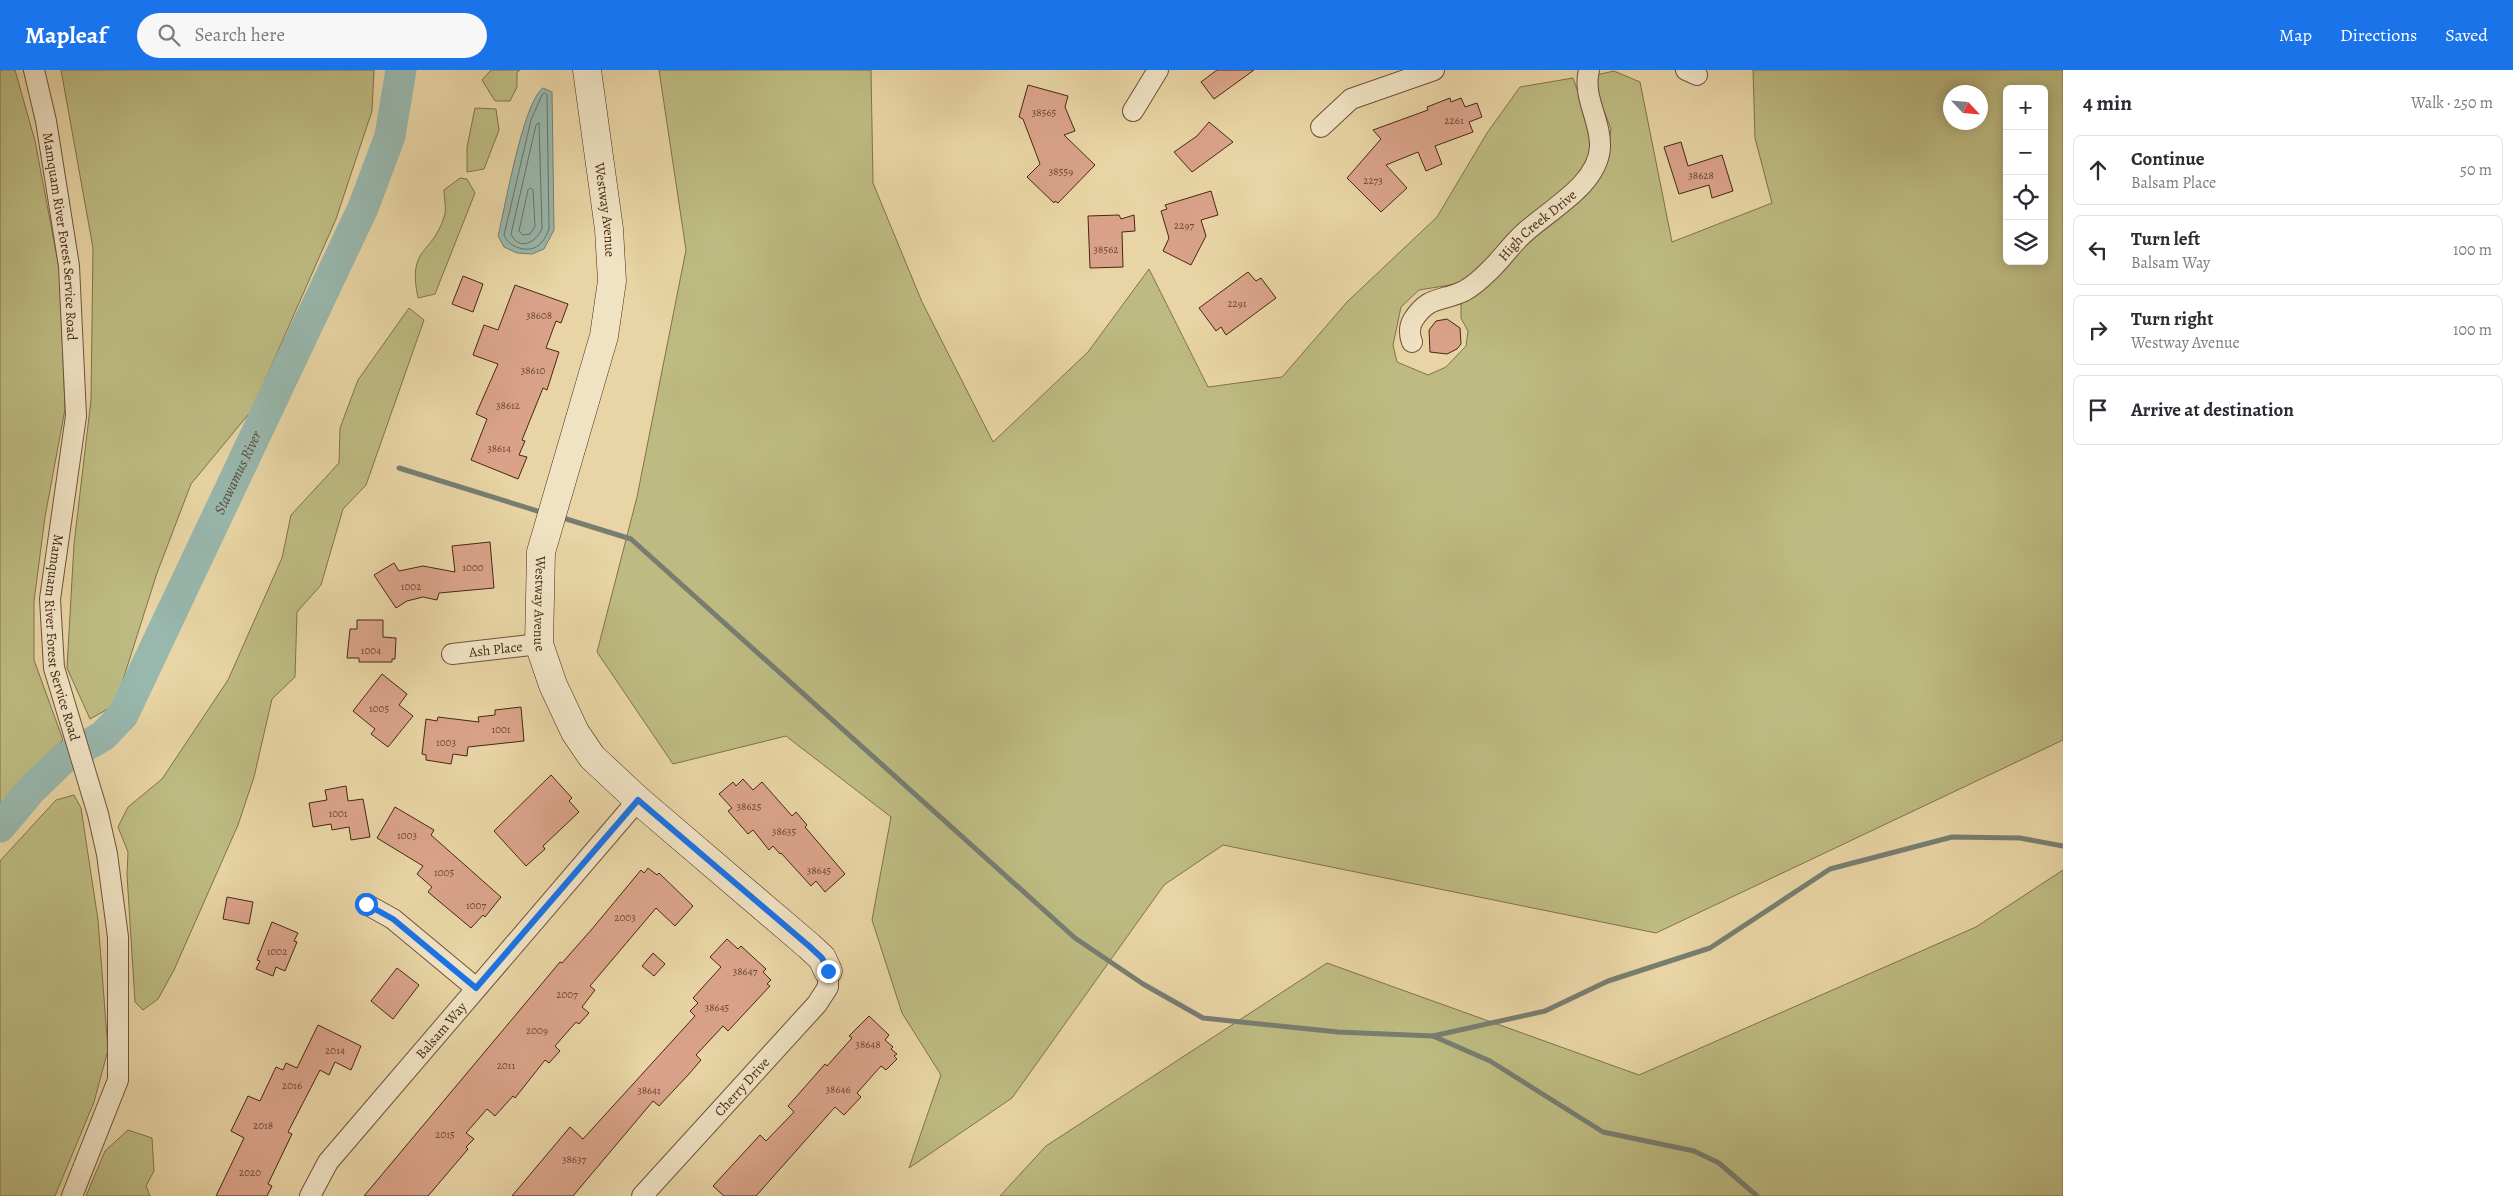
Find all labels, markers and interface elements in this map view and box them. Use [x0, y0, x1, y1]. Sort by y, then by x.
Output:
search box [137, 13, 487, 58]
text: Mapleaf [25, 19, 107, 51]
icon: search [155, 21, 183, 49]
text: Search here [195, 22, 285, 48]
text: Map [2279, 23, 2312, 47]
text: Directions [2340, 23, 2417, 47]
text: Saved [2445, 23, 2488, 47]
north arrow [1943, 85, 1988, 130]
map controls [2003, 85, 2048, 265]
button: + [2003, 85, 2048, 130]
text: 4 min [2083, 89, 2132, 117]
text: Walk · 250 m [2411, 92, 2493, 114]
house number: 38565 [1032, 105, 1056, 120]
house number: 2261 [1444, 113, 1464, 128]
button: − [2003, 130, 2048, 175]
street label: Mamquam River Forest Service Road [38, 131, 82, 342]
text: Continue [2131, 146, 2205, 172]
icon: ahead [2084, 156, 2112, 184]
text: 50 m [2460, 159, 2492, 181]
street label: Westway Avenue [590, 160, 620, 258]
house number: 38559 [1049, 164, 1073, 179]
house number: 38628 [1688, 168, 1714, 183]
text: Balsam Place [2131, 172, 2216, 194]
house number: 2273 [1363, 173, 1383, 188]
button: locate [2003, 175, 2048, 220]
street label: High Creek Drive [1493, 185, 1581, 265]
house number: 2297 [1174, 218, 1194, 233]
button: layers [2003, 220, 2048, 265]
text: Turn left [2131, 226, 2200, 252]
icon: left [2084, 236, 2112, 264]
text: 100 m [2453, 239, 2492, 261]
house number: 38562 [1094, 242, 1118, 257]
text: Balsam Way [2131, 252, 2210, 274]
house number: 2291 [1227, 296, 1247, 311]
text: Turn right [2131, 306, 2213, 332]
house number: 38608 [526, 308, 552, 323]
icon: right [2084, 316, 2112, 344]
text: 100 m [2453, 319, 2492, 341]
text: Westway Avenue [2131, 332, 2240, 354]
house number: 38610 [521, 363, 545, 378]
icon: arrive [2084, 396, 2112, 424]
text: Arrive at destination [2131, 397, 2294, 423]
house number: 38612 [496, 398, 520, 413]
water label: Stawamus River [209, 427, 266, 518]
house number: 38614 [487, 441, 511, 456]
street label: Mamquam River Forest Service Road [41, 533, 85, 744]
street label: Westway Avenue [529, 555, 550, 654]
house number: 1000 [462, 560, 484, 575]
house number: 1002 [401, 579, 421, 594]
street label: Ash Place [467, 636, 524, 662]
house number: 1004 [361, 643, 381, 658]
house number: 1005 [369, 701, 389, 716]
house number: 1001 [491, 722, 511, 737]
house number: 1003 [436, 735, 456, 750]
house number: 38625 [737, 799, 762, 814]
house number: 1001 [328, 806, 348, 821]
house number: 38635 [772, 824, 796, 839]
house number: 1003 [397, 828, 417, 843]
house number: 38645 [807, 863, 832, 878]
house number: 1005 [434, 865, 454, 880]
route start [355, 893, 378, 916]
house number: 1007 [466, 898, 486, 913]
house number: 2003 [614, 910, 636, 925]
house number: 1002 [267, 944, 287, 959]
route end [817, 960, 840, 983]
house number: 38647 [733, 964, 758, 979]
house number: 2007 [556, 987, 578, 1002]
street label: Balsam Way [411, 997, 471, 1063]
house number: 38645 [705, 1000, 730, 1015]
house number: 2009 [526, 1023, 548, 1038]
house number: 38648 [855, 1037, 881, 1052]
house number: 2014 [325, 1043, 345, 1058]
street label: Cherry Drive [710, 1053, 774, 1120]
house number: 2011 [497, 1058, 516, 1073]
house number: 2016 [282, 1078, 302, 1093]
house number: 38646 [825, 1082, 851, 1097]
house number: 38641 [637, 1083, 661, 1098]
house number: 2018 [253, 1118, 273, 1133]
house number: 2015 [435, 1127, 455, 1142]
house number: 38637 [562, 1152, 586, 1167]
house number: 2020 [239, 1165, 261, 1180]

